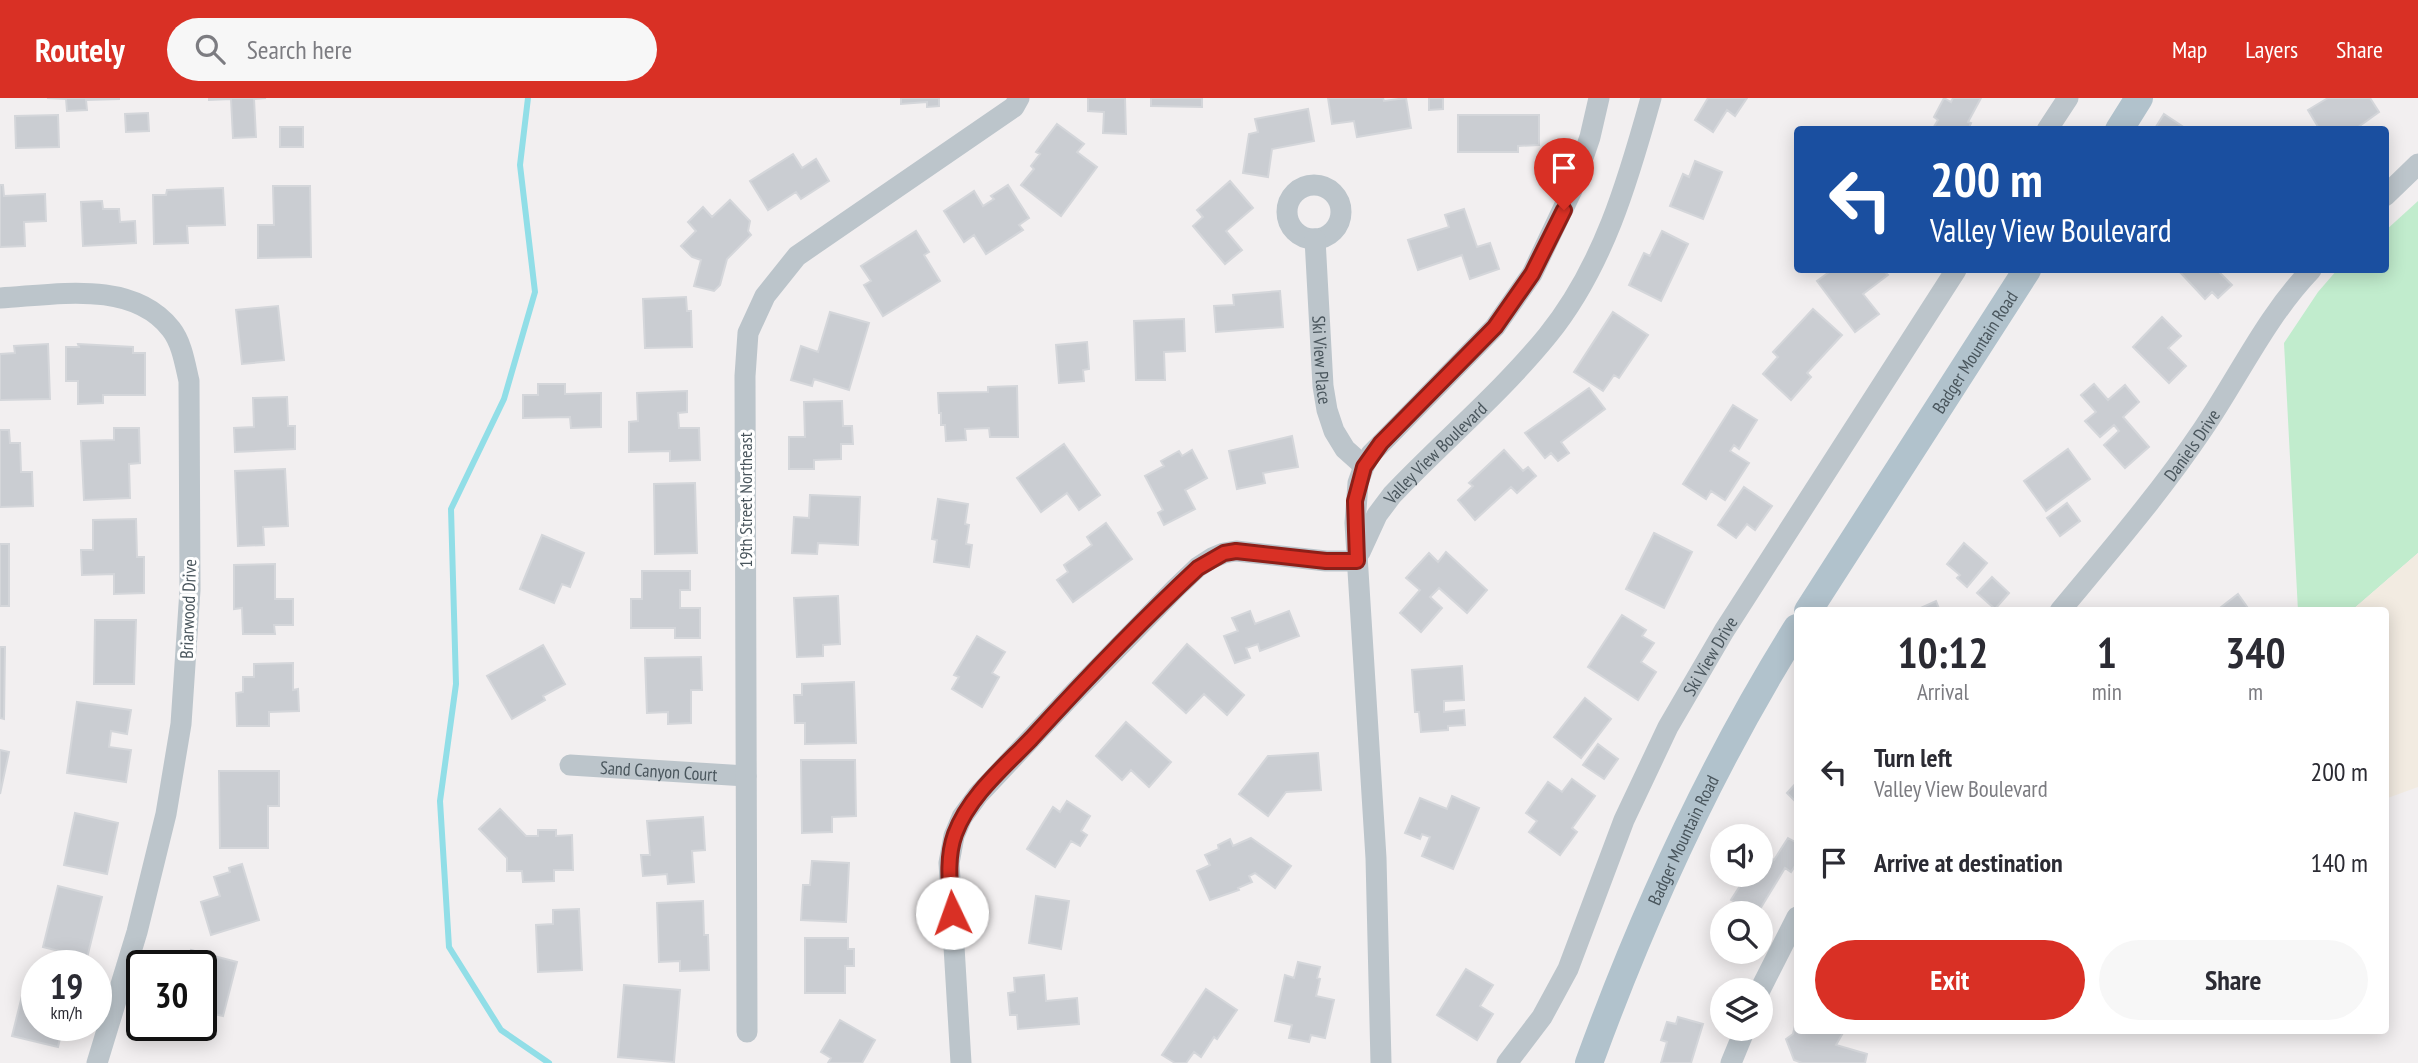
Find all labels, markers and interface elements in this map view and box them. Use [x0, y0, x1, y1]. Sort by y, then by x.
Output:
search box [167, 18, 657, 81]
text: Routely [35, 28, 125, 71]
icon: search [191, 30, 229, 68]
text: Search here [247, 33, 352, 66]
text: Map [2172, 34, 2207, 65]
text: Layers [2245, 34, 2298, 65]
text: Share [2336, 34, 2383, 65]
pin [1534, 138, 1594, 210]
text: 200 m [1930, 147, 2043, 211]
icon: arrive [1545, 149, 1583, 187]
icon: left [1815, 154, 1906, 245]
text: Valley View Boulevard [1930, 209, 2172, 251]
street label: Badger Mountain Road [1927, 286, 2022, 417]
street label: Ski View Place [1308, 315, 1337, 406]
street label: Valley View Boulevard [1378, 397, 1491, 509]
street label: Daniels Drive [2158, 405, 2225, 485]
street label: 19th Street Northeast [734, 432, 757, 568]
street label: Briarwood Drive [175, 559, 201, 659]
street label: Ski View Drive [1677, 612, 1742, 700]
text: 10:12 [1897, 625, 1988, 680]
text: 1 [2097, 625, 2117, 680]
text: 340 [2225, 625, 2286, 680]
text: Arrival [1917, 677, 1969, 706]
text: min [2092, 677, 2122, 706]
text: m [2248, 677, 2263, 706]
text: Turn left [1874, 741, 1952, 774]
icon: left [1815, 753, 1853, 791]
street label: Sand Canyon Court [599, 755, 718, 786]
text: 200 m [2310, 755, 2368, 788]
street label: Badger Mountain Road [1642, 771, 1723, 908]
text: Valley View Boulevard [1874, 774, 2048, 803]
map controls [1710, 824, 1773, 1041]
button: sound [1710, 824, 1773, 887]
icon: arrive [1815, 844, 1853, 882]
text: Arrive at destination [1874, 846, 2063, 879]
text: 140 m [2310, 846, 2368, 879]
position arrow [915, 876, 989, 950]
button: search [1710, 901, 1773, 964]
button: Exit [1815, 940, 2085, 1020]
button: Share [2099, 940, 2368, 1020]
speed limit sign: 30 [126, 950, 217, 1041]
text: 19 [50, 963, 83, 1009]
button: layers [1710, 978, 1773, 1041]
text: km/h [51, 1001, 82, 1024]

